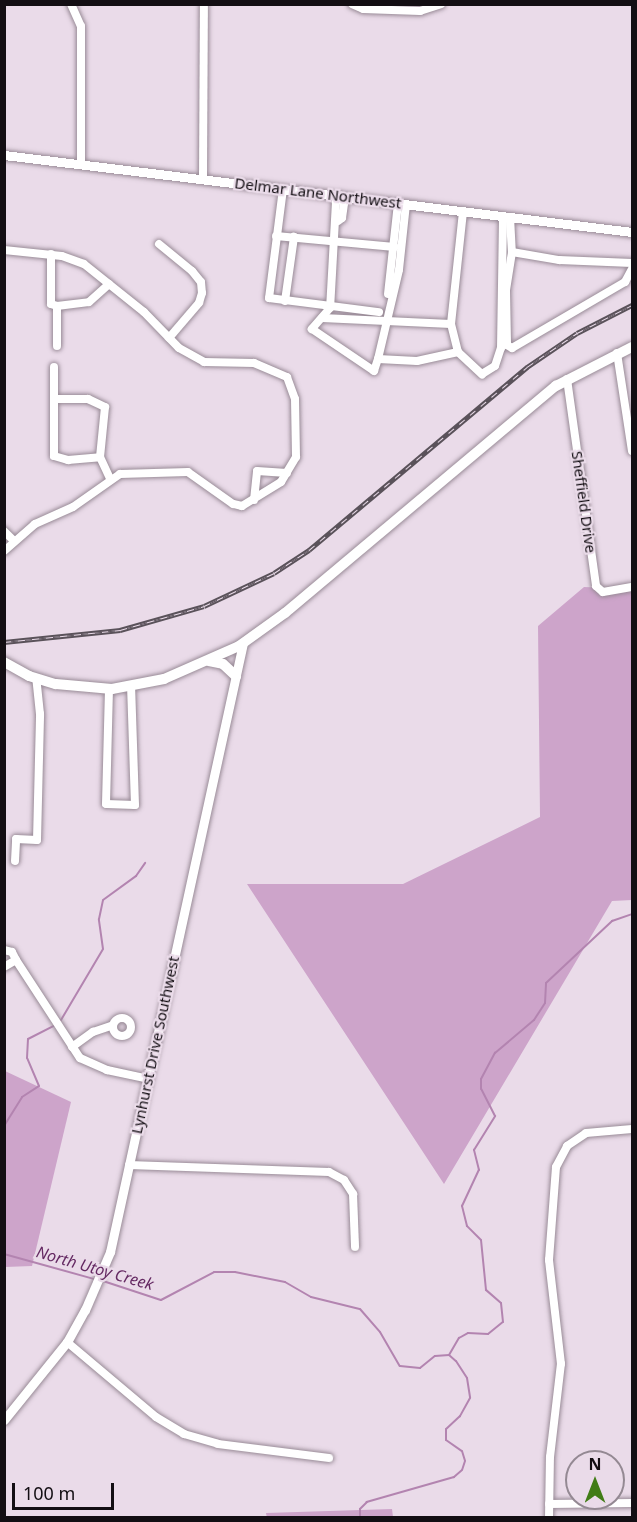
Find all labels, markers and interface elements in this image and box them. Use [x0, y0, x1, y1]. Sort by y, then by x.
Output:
street label: Delmar Lane Northwest [234, 174, 402, 212]
street label: Sheffield Drive [568, 450, 600, 554]
street label: Lynhurst Drive Southwest [127, 955, 183, 1135]
water label: North Utoy Creek [34, 1242, 156, 1294]
north arrow [565, 1450, 625, 1510]
text: N [588, 1453, 602, 1475]
scale bar [15, 1471, 117, 1509]
text: 100 m [23, 1481, 75, 1505]

